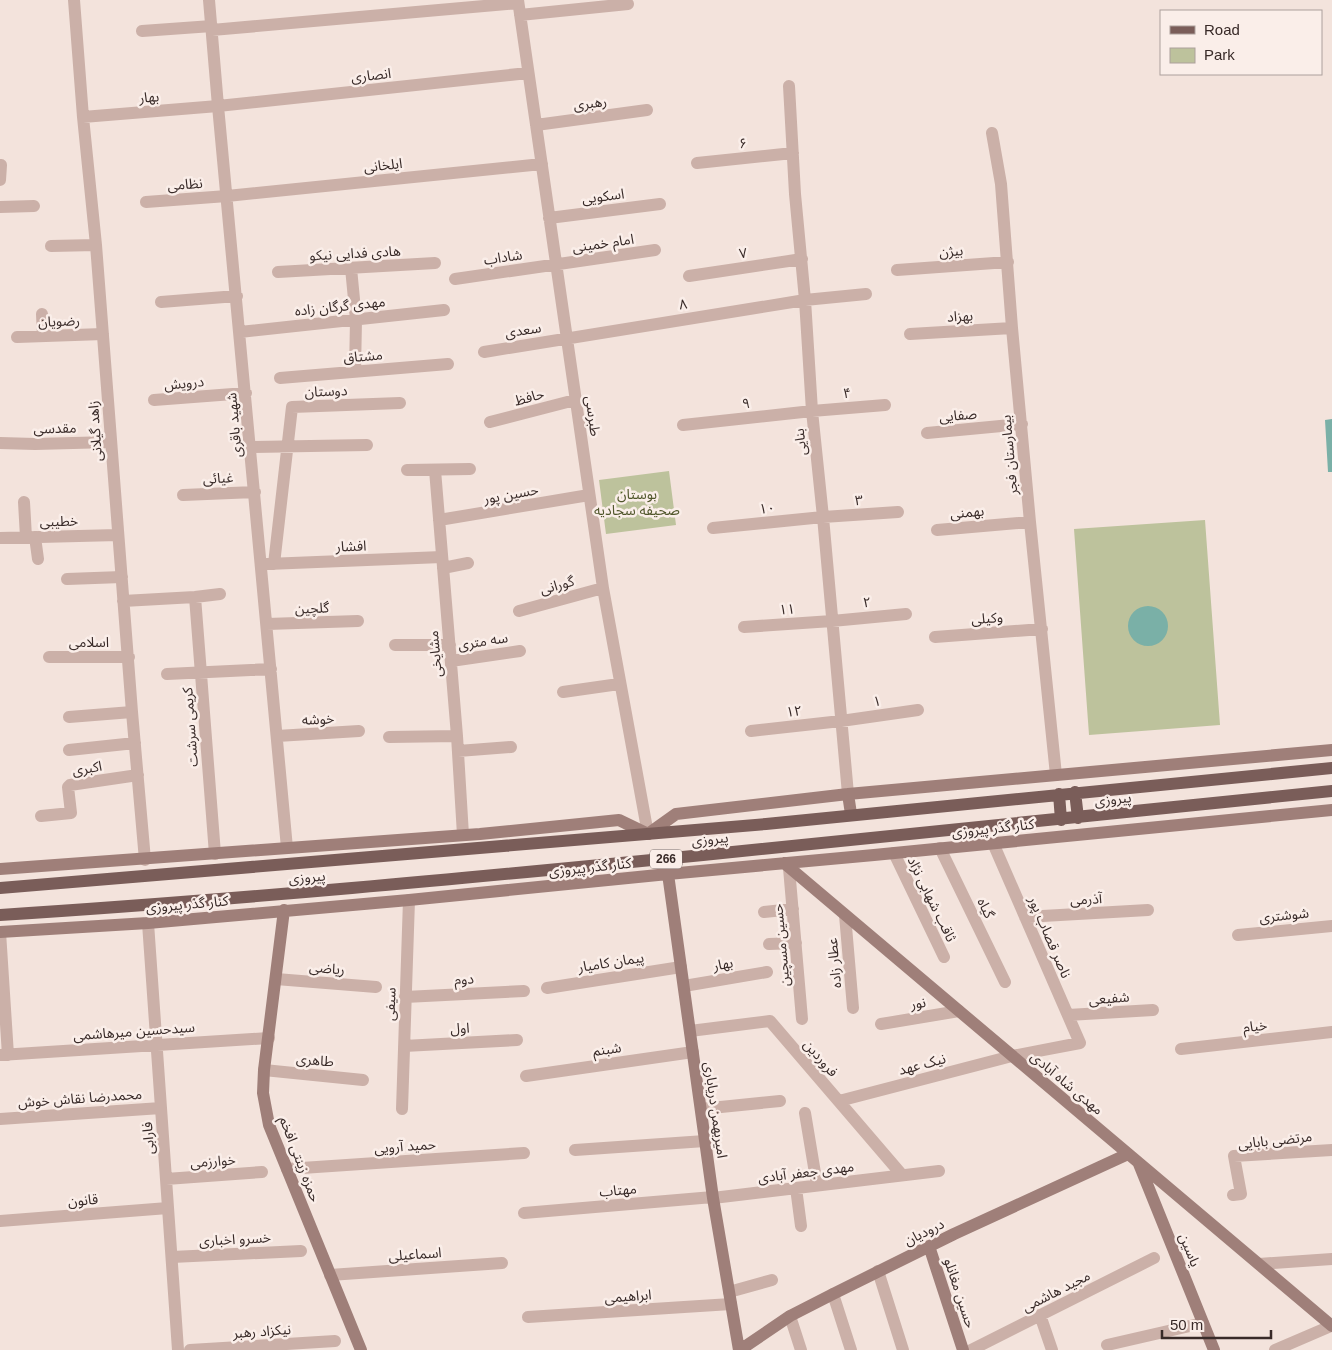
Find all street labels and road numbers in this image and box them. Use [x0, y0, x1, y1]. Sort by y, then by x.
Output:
street label: انصاری [350, 65, 392, 86]
street label: بهار [137, 88, 160, 107]
street label: رهبری [572, 93, 608, 114]
street label: ۶ [738, 135, 748, 151]
street label: ایلخانی [363, 155, 403, 176]
street label: نظامی [167, 175, 204, 194]
street label: اسکویی [581, 185, 625, 208]
street label: امام خمینی [571, 231, 635, 258]
street label: بیژن [938, 242, 964, 261]
street label: هادی فدایی نیکو [309, 243, 401, 264]
street label: ۷ [738, 245, 748, 261]
street label: شاداب [483, 246, 523, 268]
street label: مهدی گرگان زاده [294, 293, 386, 320]
street label: ۸ [678, 295, 688, 313]
street label: بهزاد [947, 307, 974, 326]
street label: رضویان [38, 312, 80, 331]
street label: سعدی [504, 319, 542, 342]
street label: مشتاق [343, 346, 383, 366]
street label: درویش [163, 373, 205, 394]
street label: دوستان [304, 382, 348, 401]
street label: حافظ [512, 385, 546, 409]
street label: ۴ [842, 385, 852, 401]
street label: شهید باقری [223, 392, 246, 458]
street label: طبرسی [581, 395, 604, 437]
street label: ۹ [741, 395, 751, 411]
street label: زاهد گیلانی [85, 400, 106, 462]
street label: صفایی [938, 405, 978, 426]
street label: بیمارستان فجر [998, 414, 1022, 497]
street label: مقدسی [33, 420, 77, 437]
street label: بنایی [791, 427, 810, 456]
street label: غیائی [202, 469, 234, 488]
street label: حسین پور [481, 481, 540, 509]
street label: ۳ [854, 492, 864, 508]
street label: ۱۰ [758, 499, 776, 517]
street label: بهمنی [949, 503, 985, 522]
street label: خطیبی [40, 513, 78, 530]
street label: افشار [334, 537, 367, 556]
street label: گورانی [538, 573, 576, 598]
street label: ۲ [862, 594, 872, 610]
street label: گلچین [295, 599, 330, 619]
street label: ۱۱ [779, 601, 795, 617]
street label: وکیلی [971, 609, 1003, 628]
street label: سه متری [457, 629, 509, 654]
street label: مشایخی [425, 630, 446, 678]
street label: اسلامی [69, 634, 109, 651]
street label: کریمی سرشت [179, 686, 202, 767]
street label: ۱ [872, 692, 882, 710]
street label: ۱۲ [785, 702, 803, 720]
street label: خوشه [301, 710, 335, 729]
street label: اکبری [71, 758, 103, 779]
street label: پیروزی [1094, 789, 1132, 811]
street label: کنار گذر پیروزی [951, 816, 1036, 842]
street label: پیروزی [691, 829, 729, 851]
road number: 266 [650, 850, 682, 869]
street label: ثاقب شهابی نژاد [904, 854, 960, 945]
street label: کنار گذر پیروزی [548, 855, 633, 881]
street label: پیروزی [288, 867, 326, 889]
street label: آذرمی [1070, 890, 1103, 909]
street label: کنار گذر پیروزی [145, 892, 229, 918]
street label: ناصر قصاب پور [1023, 893, 1075, 981]
street label: گیاه [974, 895, 998, 921]
street label: حسین مسچین [769, 903, 795, 987]
street label: شوشتری [1258, 904, 1310, 927]
street label: عطار زاده [824, 937, 845, 989]
street label: پیمان کامیار [576, 949, 646, 977]
street label: بهار [711, 954, 735, 975]
street label: ریاضی [308, 958, 346, 979]
street label: دوم [454, 970, 475, 991]
street label: سیفی [381, 987, 400, 1021]
street label: شفیعی [1088, 989, 1130, 1008]
street label: نور [908, 994, 927, 1013]
street label: خیام [1242, 1017, 1268, 1038]
street label: سیدحسین میرهاشمی [73, 1019, 196, 1044]
street label: اول [450, 1020, 470, 1037]
street label: فروردین [800, 1036, 841, 1080]
street label: شبنم [592, 1039, 623, 1062]
street label: مهدی شاه آبادی [1027, 1048, 1106, 1119]
street label: طاهری [295, 1050, 335, 1071]
street label: نیک عهد [897, 1050, 948, 1079]
street label: امیربهمن دریاباری [700, 1061, 731, 1159]
street label: محمدرضا نقاش خوش [17, 1086, 143, 1111]
street label: حمزه زینتی افخم [274, 1114, 324, 1205]
street label: فارابی [139, 1121, 158, 1155]
street label: مرتضی بابایی [1237, 1128, 1313, 1153]
street label: حمید آرویی [373, 1136, 437, 1157]
street label: خوارزمی [190, 1151, 236, 1172]
street label: مهدی جعفر آبادی [757, 1158, 855, 1187]
street label: مهتاب [599, 1180, 638, 1201]
street label: قانون [67, 1191, 99, 1210]
street label: درودیان [901, 1215, 947, 1249]
street label: خسرو اخباری [199, 1229, 271, 1250]
street label: یاسین [1175, 1231, 1204, 1269]
street label: اسماعیلی [388, 1244, 442, 1265]
street label: حسین مغانلو [940, 1256, 979, 1330]
street label: مجید هاشمی [1019, 1267, 1093, 1316]
street label: ابراهیمی [604, 1286, 652, 1307]
street label: نیکزاد رهبر [231, 1321, 292, 1342]

